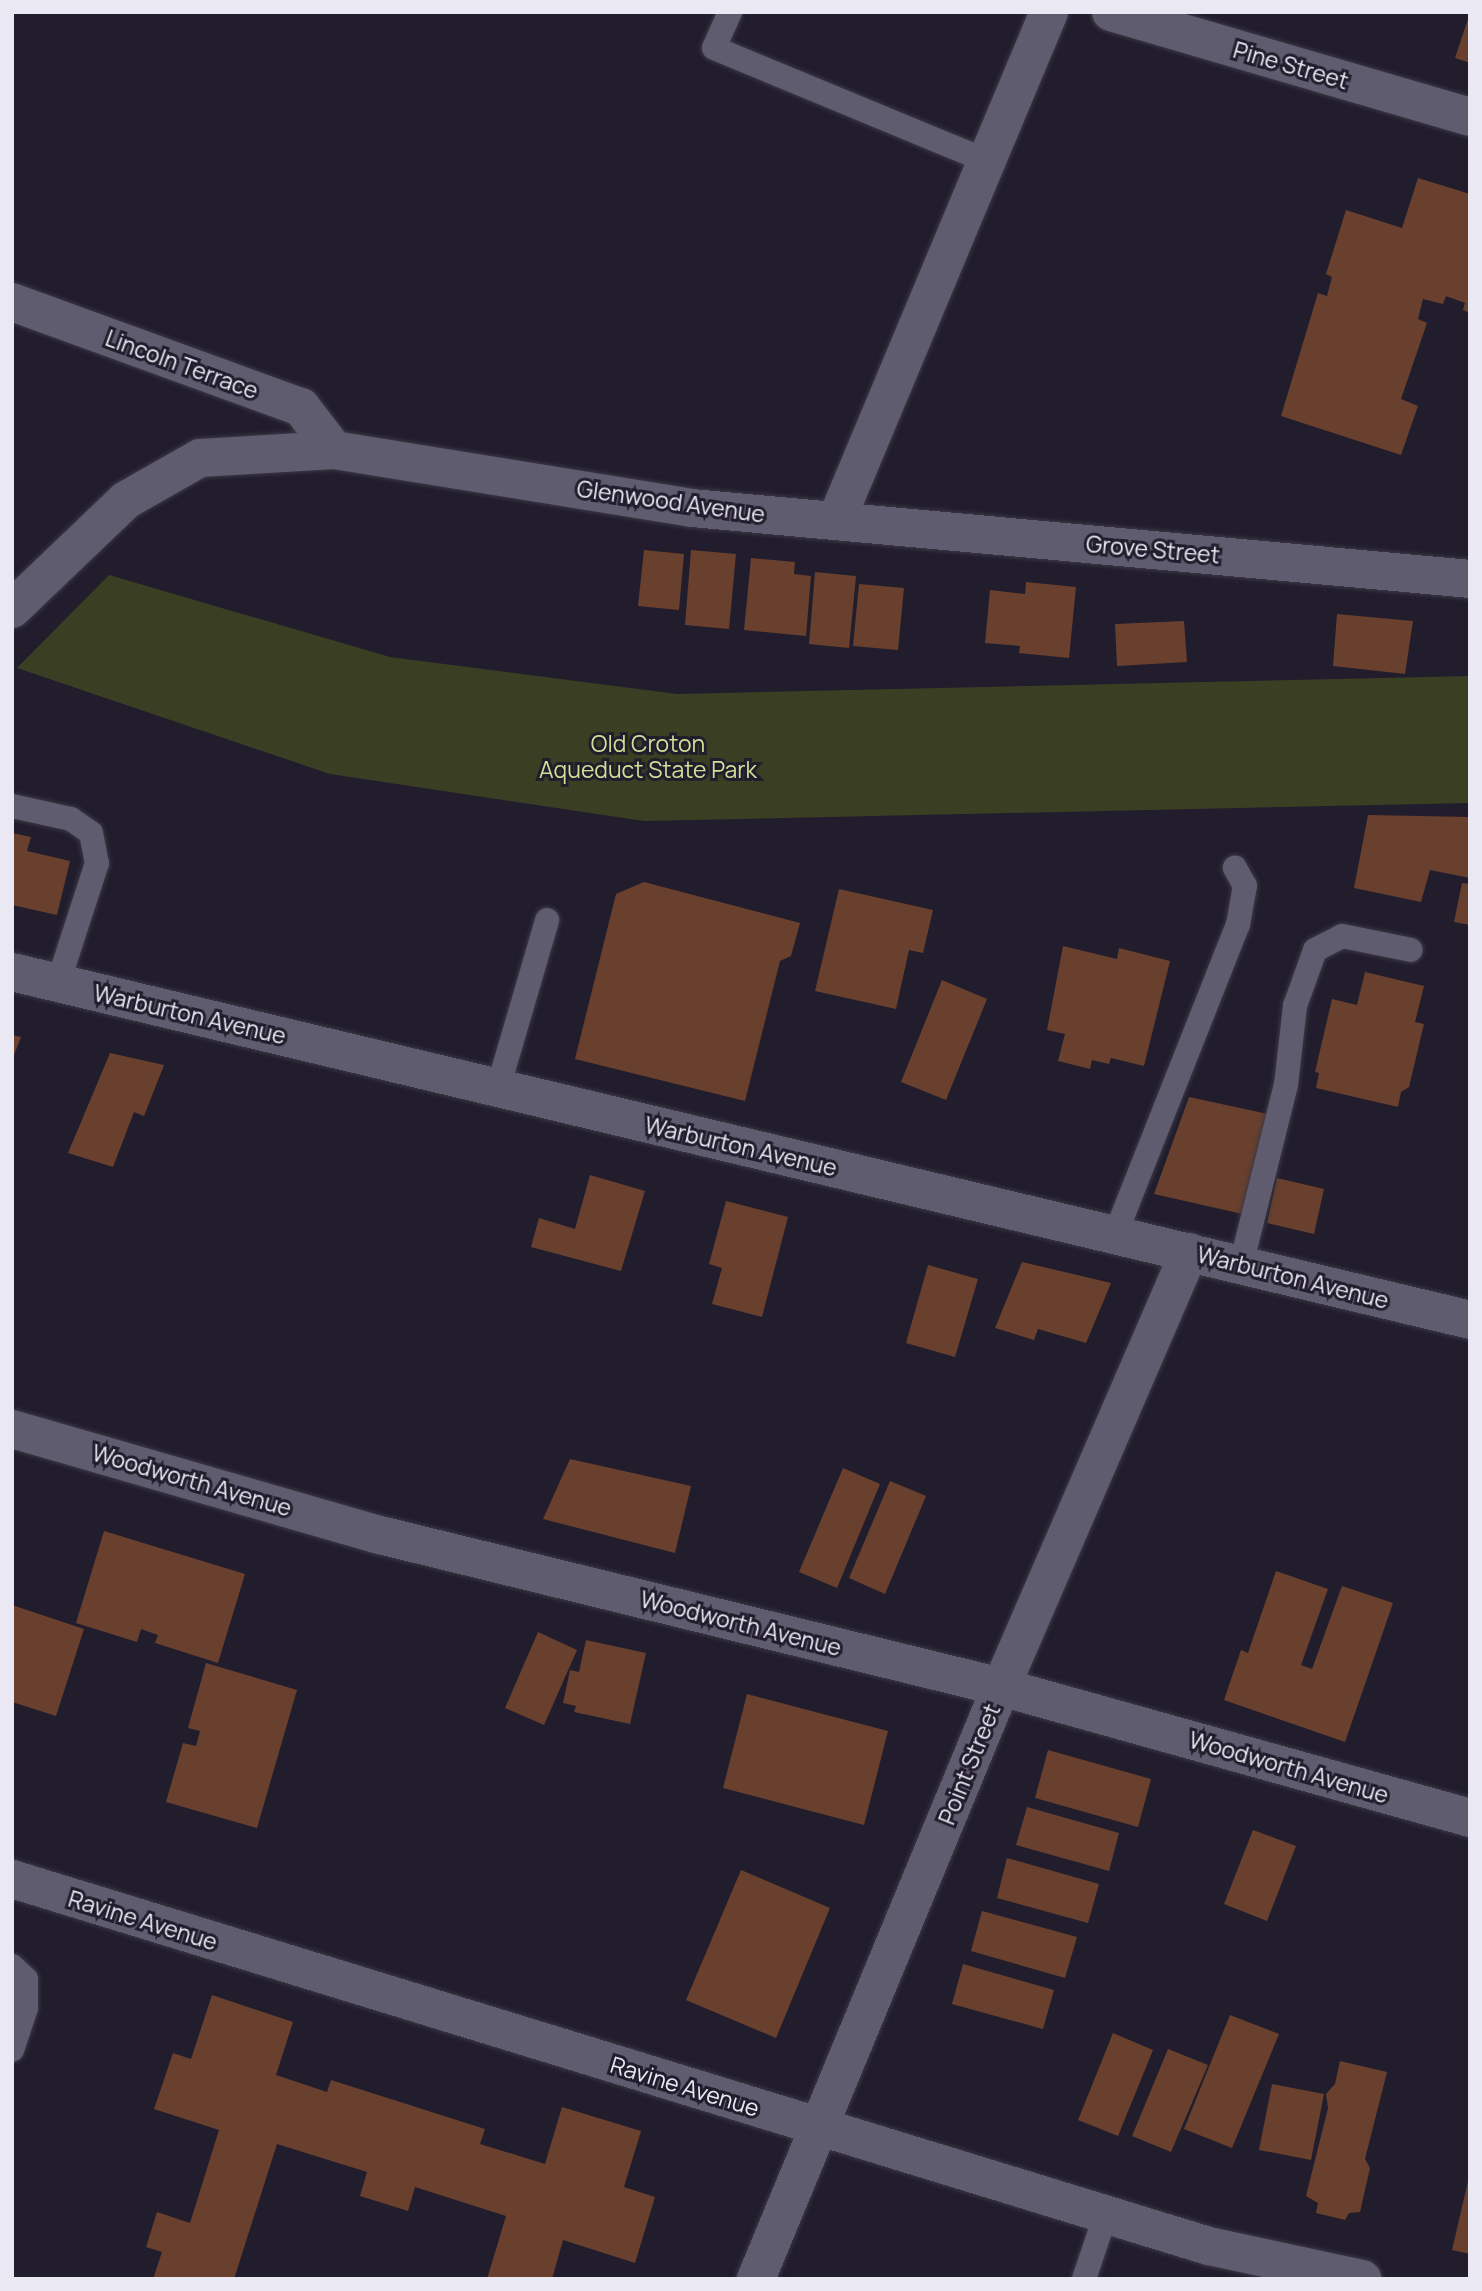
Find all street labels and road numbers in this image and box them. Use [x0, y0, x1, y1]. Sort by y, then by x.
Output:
street label: Pine Street [1230, 35, 1352, 95]
street label: Lincoln Terrace [102, 324, 262, 404]
street label: Glenwood Avenue [575, 474, 767, 528]
street label: Grove Street [1085, 529, 1221, 569]
street label: Warburton Avenue [91, 978, 289, 1050]
street label: Warburton Avenue [642, 1110, 840, 1182]
street label: Warburton Avenue [1194, 1240, 1392, 1314]
street label: Woodworth Avenue [89, 1438, 295, 1522]
street label: Woodworth Avenue [638, 1585, 844, 1661]
street label: Point Street [932, 1700, 1006, 1828]
street label: Woodworth Avenue [1186, 1725, 1392, 1809]
street label: Ravine Avenue [65, 1884, 221, 1956]
street label: Ravine Avenue [607, 2050, 763, 2122]

